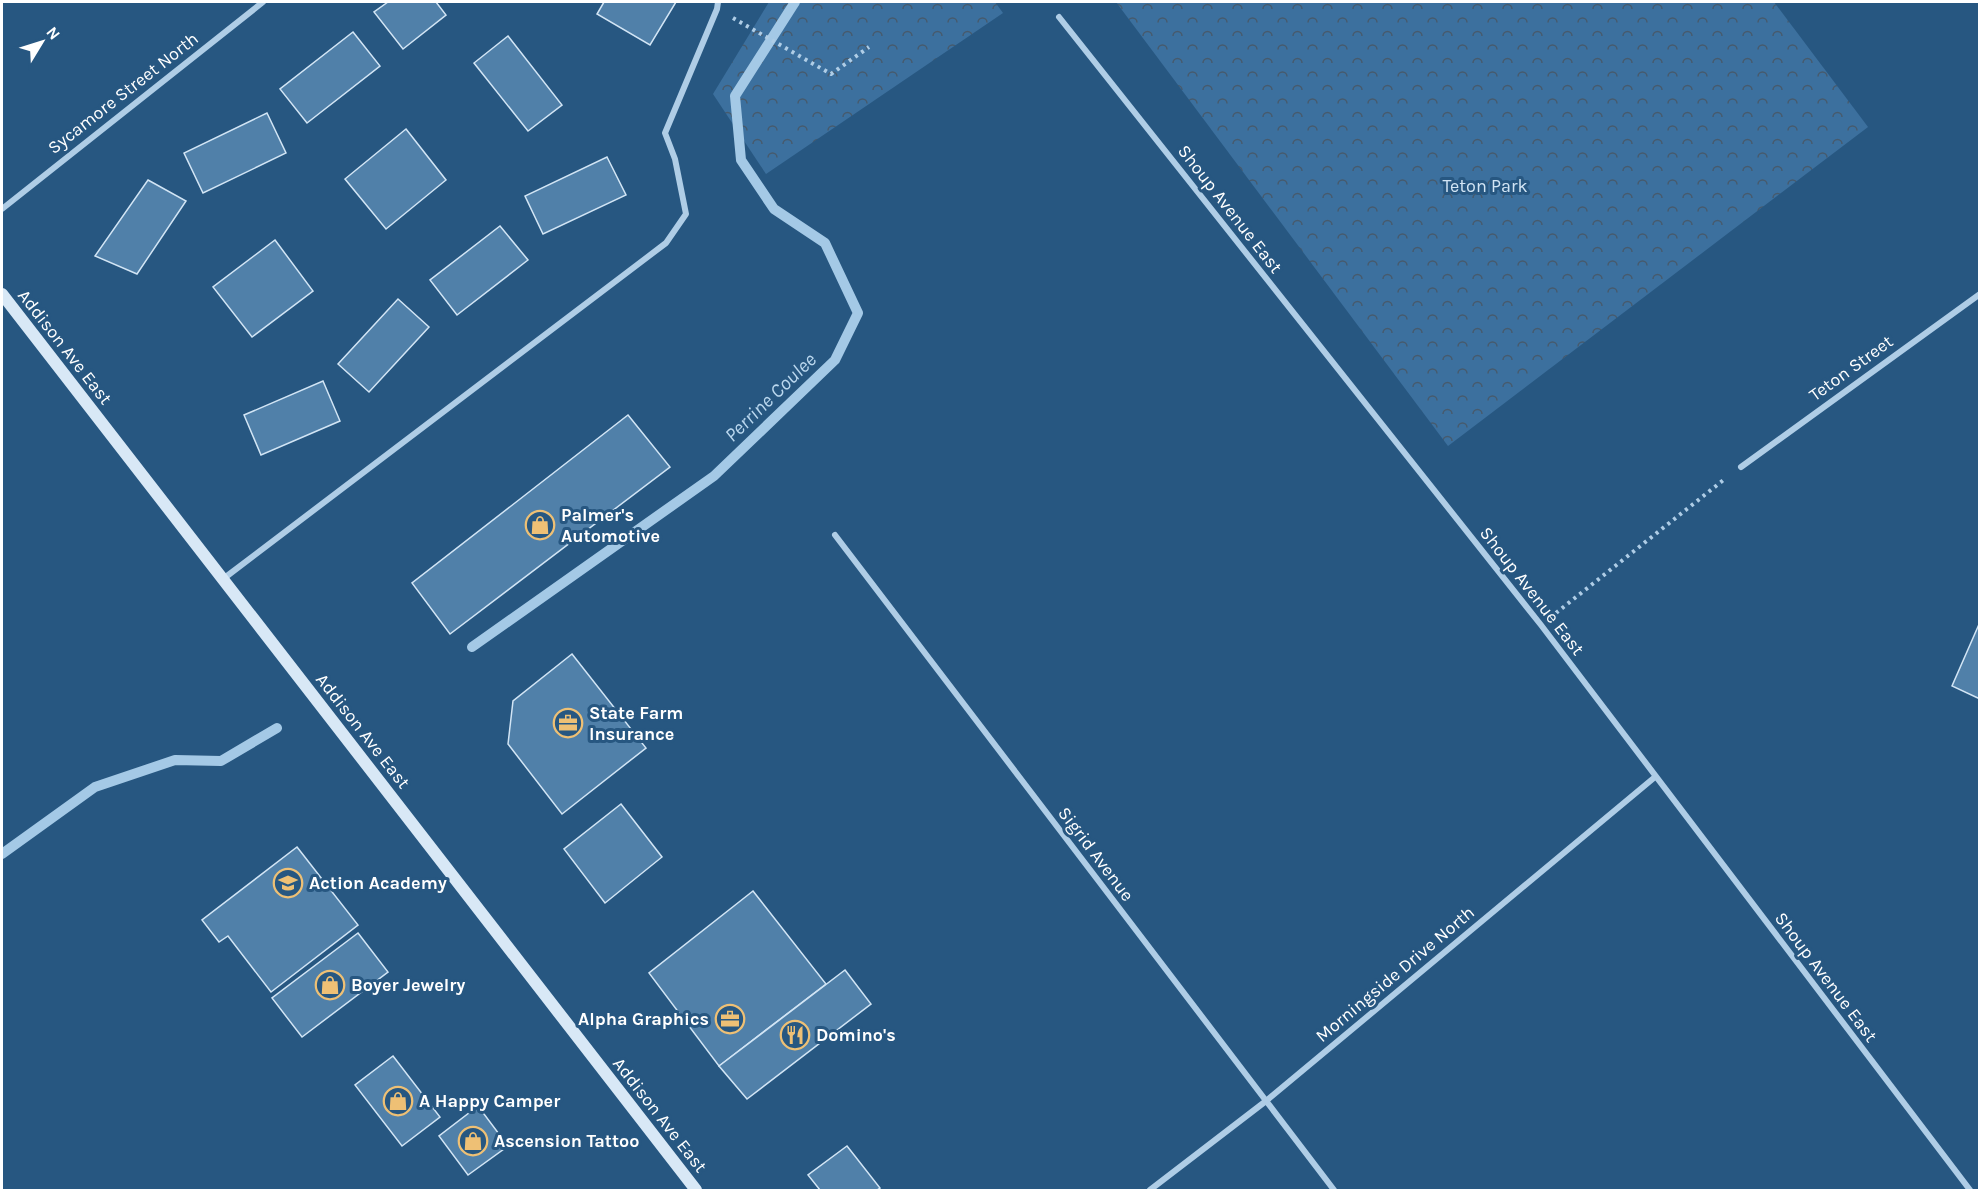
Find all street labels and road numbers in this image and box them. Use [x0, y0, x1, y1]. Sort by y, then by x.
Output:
street label: Sycamore Street North [43, 28, 203, 158]
street label: Shoup Avenue East [1173, 140, 1287, 278]
street label: Addison Ave East [13, 285, 117, 409]
street label: Teton Street [1805, 330, 1897, 406]
street label: Shoup Avenue East [1475, 522, 1589, 660]
street label: Addison Ave East [311, 669, 415, 793]
street label: Sigrid Avenue [1053, 802, 1139, 906]
street label: Morningside Drive North [1311, 901, 1479, 1047]
street label: Shoup Avenue East [1770, 908, 1882, 1047]
street label: Addison Ave East [608, 1053, 712, 1177]

